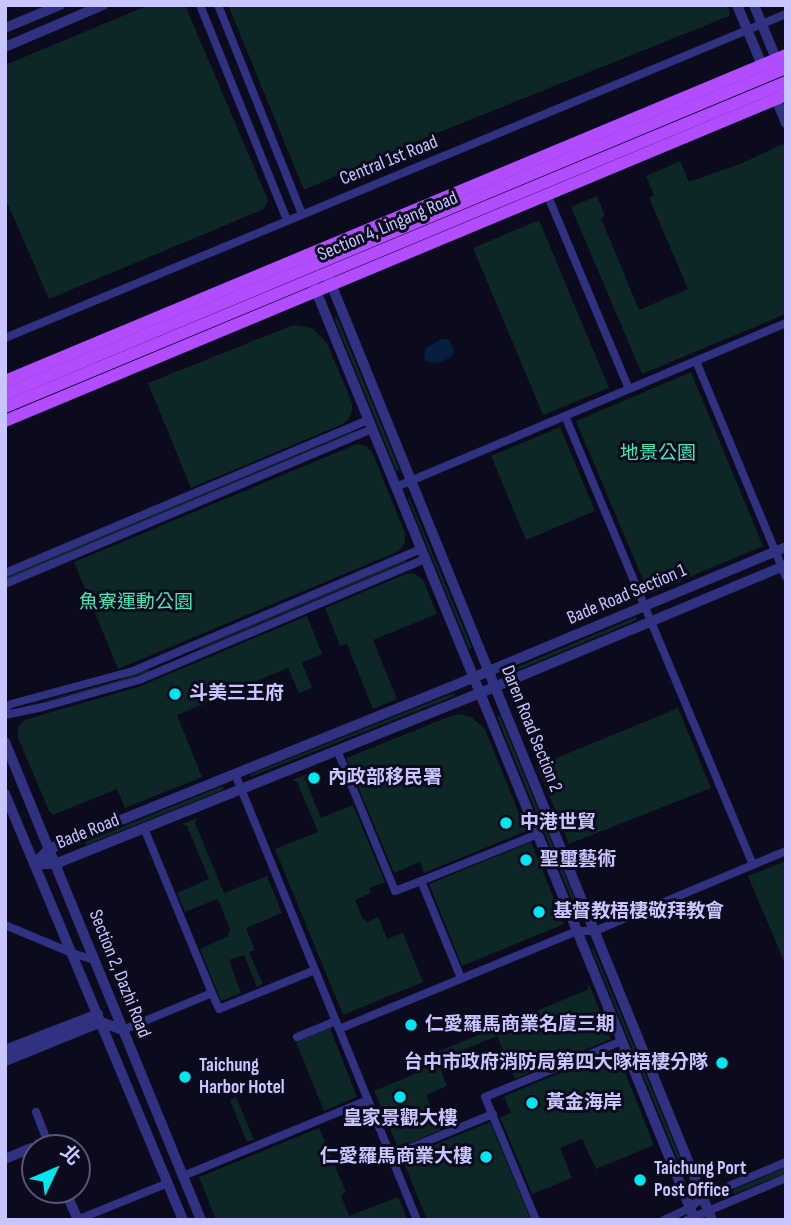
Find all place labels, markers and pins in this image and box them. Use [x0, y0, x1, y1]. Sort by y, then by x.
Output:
place label: 斗美三王府 [189, 683, 284, 705]
marker: 斗美三王府 [167, 686, 183, 702]
place label: 內政部移民署 [328, 767, 442, 789]
marker: 內政部移民署 [306, 770, 322, 786]
place label: 中港世貿 [520, 812, 596, 834]
marker: 中港世貿 [498, 815, 514, 831]
place label: 聖璽藝術 [540, 849, 616, 871]
marker: 聖璽藝術 [518, 852, 534, 868]
place label: 基督教梧棲敬拜教會 [553, 901, 724, 923]
marker: 基督教梧棲敬拜教會 [531, 904, 547, 920]
place label: 仁愛羅馬商業名廈三期 [425, 1014, 615, 1036]
marker: 仁愛羅馬商業名廈三期 [403, 1017, 419, 1033]
place label: 台中市政府消防局第四大隊梧棲分隊 [404, 1052, 708, 1074]
place label: Taichung Harbor Hotel [199, 1055, 285, 1099]
marker: 台中市政府消防局第四大隊梧棲分隊 [714, 1055, 730, 1071]
marker: Taichung Harbor Hotel [177, 1069, 193, 1085]
marker: 皇家景觀大樓 [392, 1089, 408, 1105]
place label: 黃金海岸 [546, 1092, 622, 1114]
marker: 黃金海岸 [524, 1095, 540, 1111]
place label: 皇家景觀大樓 [343, 1108, 457, 1130]
place label: 仁愛羅馬商業大樓 [320, 1146, 472, 1168]
marker: 仁愛羅馬商業大樓 [478, 1149, 494, 1165]
place label: Taichung Port Post Office [654, 1158, 746, 1202]
marker: Taichung Port Post Office [632, 1172, 648, 1188]

